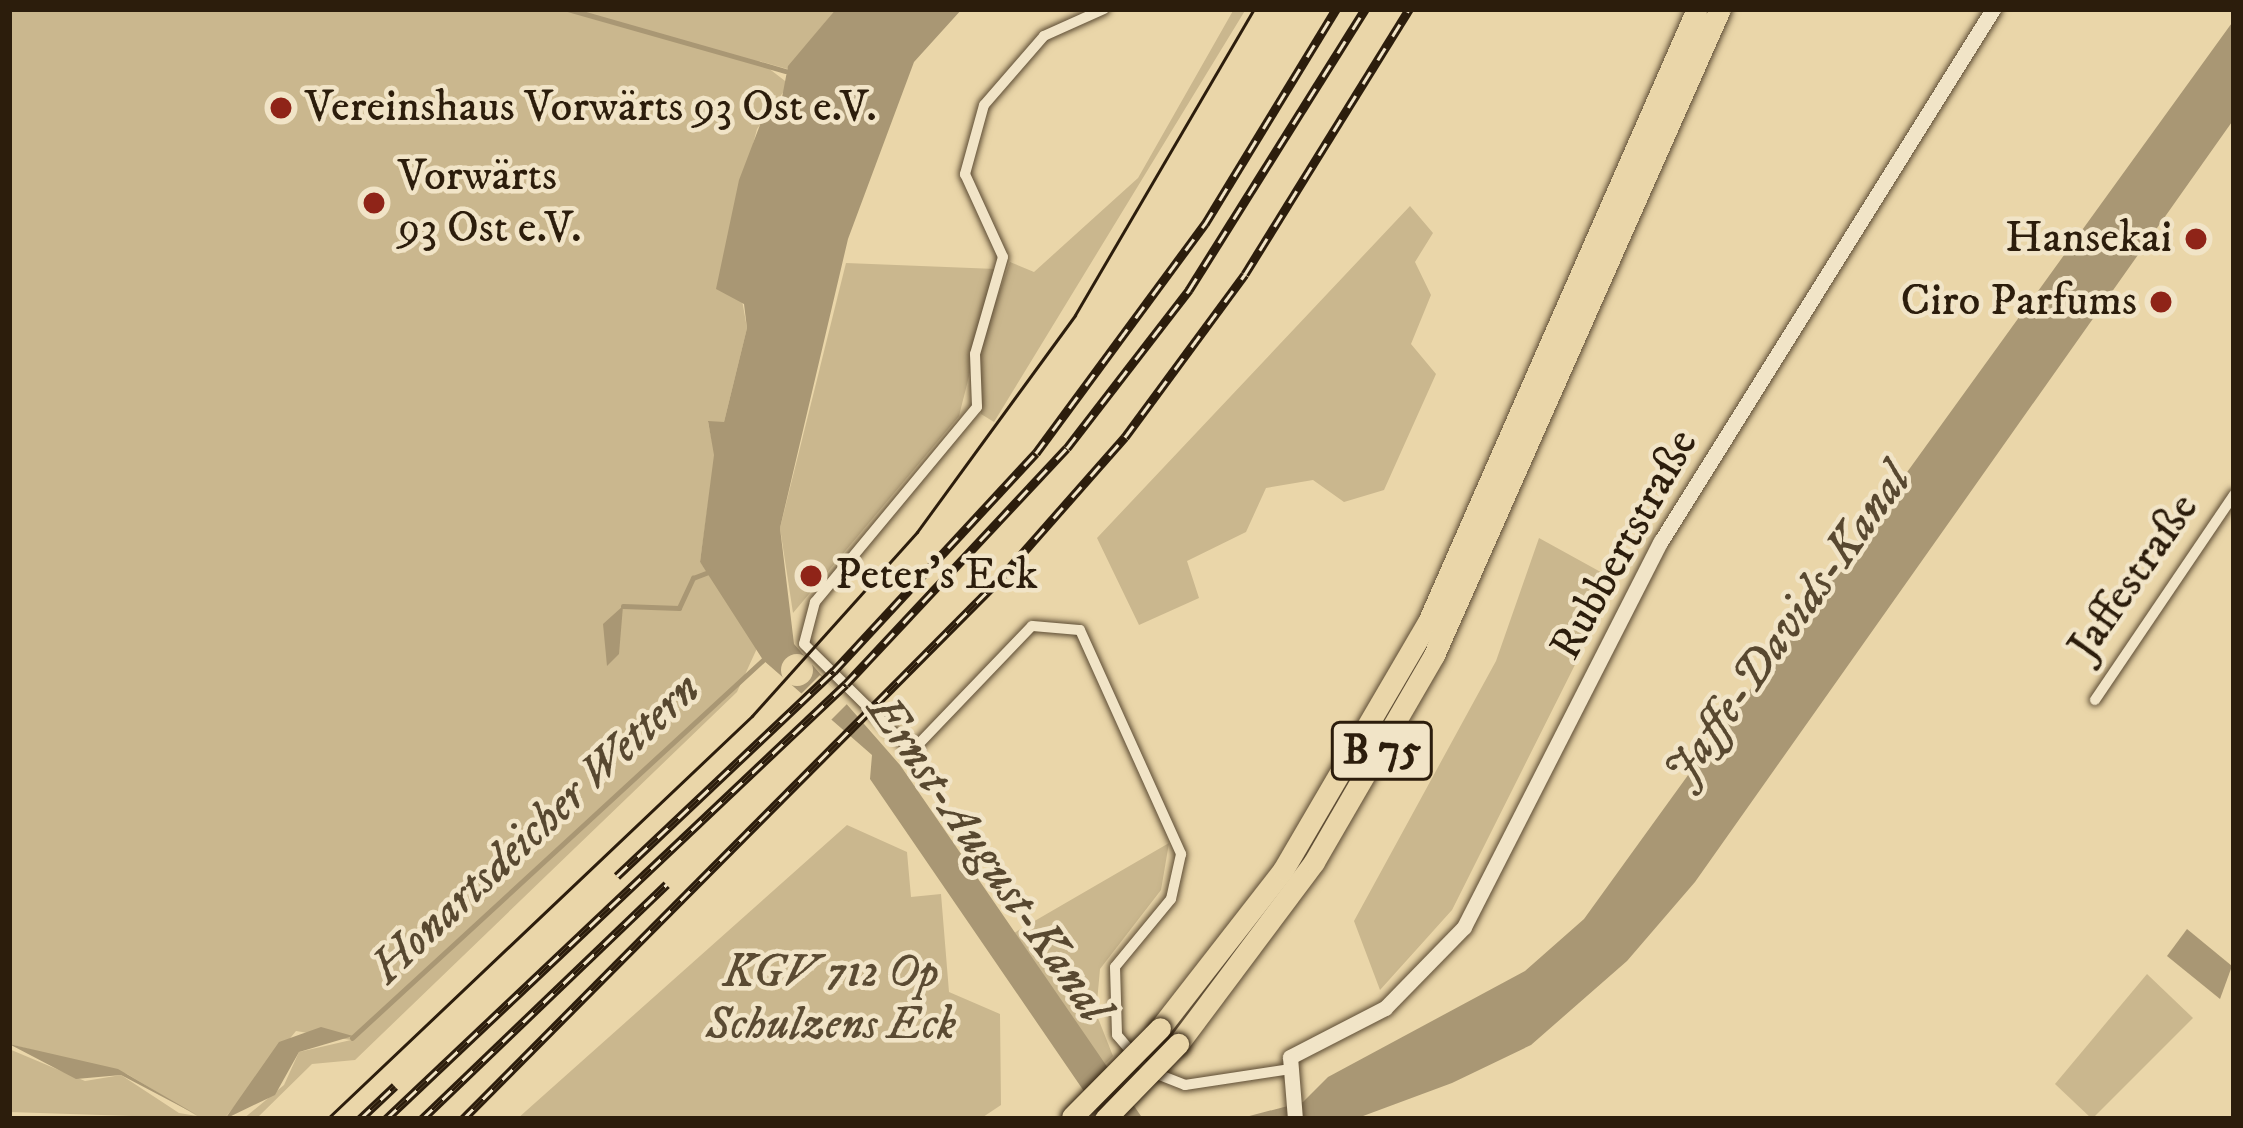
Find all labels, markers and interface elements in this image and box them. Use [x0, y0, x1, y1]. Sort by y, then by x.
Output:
place label: Vereinshaus Vorwärts 93 Ost e.V. [305, 81, 877, 135]
marker: Vereinshaus Vorwärts 93 Ost e.V. [268, 95, 294, 121]
place label: Vorwärts 93 Ost e.V. [398, 150, 582, 256]
marker: Vorwärts 93 Ost e.V. [361, 190, 387, 216]
place label: Hansekai [2005, 212, 2172, 266]
marker: Hansekai [2183, 226, 2209, 252]
place label: Ciro Parfums [1901, 275, 2137, 329]
marker: Ciro Parfums [2148, 289, 2174, 315]
street label: Rubbertstraße [1540, 421, 1710, 669]
water label: Jaffe-Davids-Kanal [1652, 453, 1924, 799]
street label: Jaffestraße [2057, 483, 2211, 671]
place label: Peter's Eck [835, 549, 1038, 603]
marker: Peter's Eck [798, 563, 824, 589]
water label: Honartsdeicher Wettern [359, 661, 713, 997]
water label: Ernst-August-Kanal [854, 684, 1122, 1034]
road number: B 75 [1328, 715, 1436, 787]
park label: KGV 712 Op Schulzens Eck [706, 947, 956, 1053]

